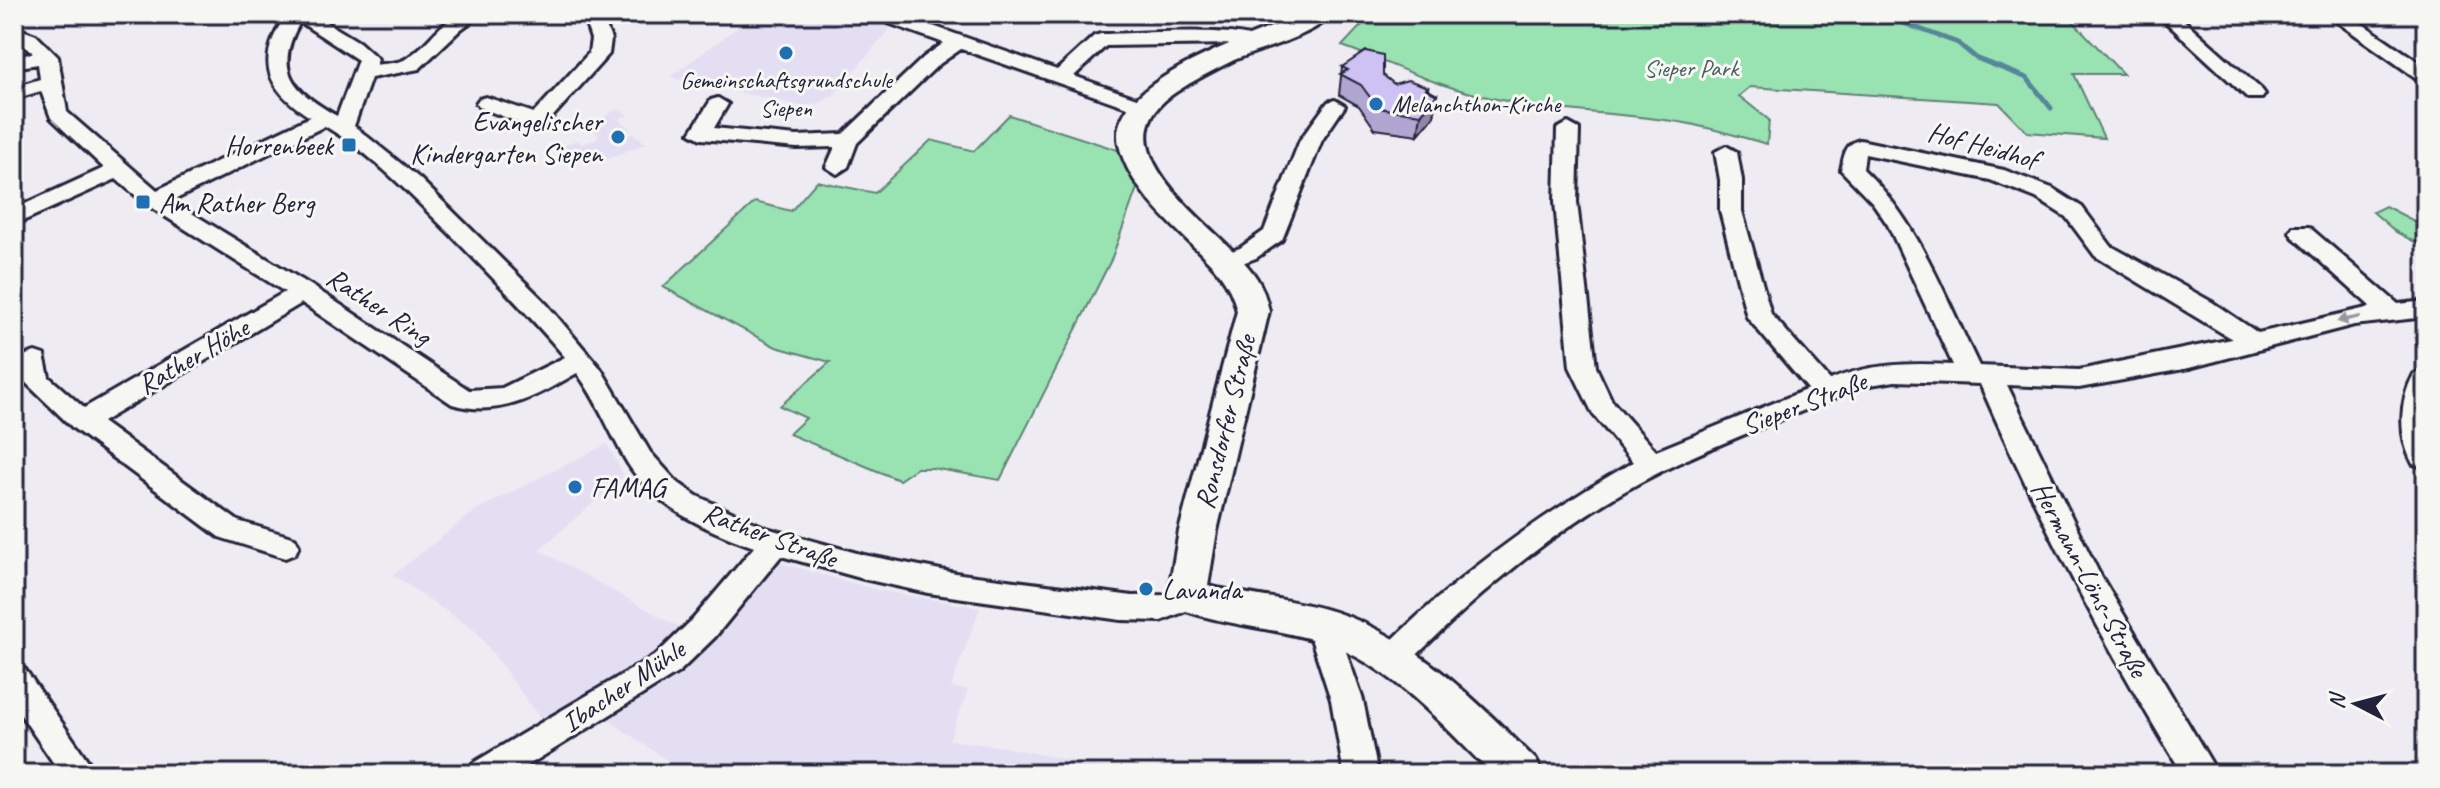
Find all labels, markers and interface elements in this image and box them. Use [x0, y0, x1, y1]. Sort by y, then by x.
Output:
marker: Gemeinschaftsgrundschule Siepen [777, 44, 795, 62]
park label: Sieper Park [1644, 53, 1740, 83]
place label: Gemeinschaftsgrundschule Siepen [680, 65, 894, 123]
place label: Melanchthon-Kirche [1392, 89, 1562, 119]
marker: Melanchthon-Kirche [1367, 95, 1385, 113]
place label: Evangelischer Kindergarten Siepen [410, 104, 604, 171]
street label: Hof Heidhof [1924, 114, 2047, 178]
place label: Horrenbeek [225, 128, 335, 163]
marker: Evangelischer Kindergarten Siepen [609, 128, 627, 146]
marker: Horrenbeek [340, 136, 358, 154]
place label: Am Rather Berg [159, 185, 316, 220]
marker: Am Rather Berg [134, 193, 152, 211]
street label: Rather Ring [320, 259, 440, 354]
street label: Rather Höhe [131, 309, 257, 402]
one-way arrow [2336, 313, 2361, 325]
street label: Ronsdorfer Straße [1187, 330, 1264, 513]
street label: Sieper Straße [1737, 363, 1873, 443]
place label: FAMAG [591, 470, 669, 505]
street label: Hermann-Löns-Straße [2024, 475, 2157, 685]
marker: FAMAG [566, 478, 584, 496]
street label: Rather Straße [698, 495, 844, 576]
place label: Lavanda [1162, 572, 1244, 607]
marker: Lavanda [1137, 580, 1155, 598]
street label: Ibacher Mühle [555, 631, 693, 740]
north arrow [2316, 664, 2396, 744]
text: N [2322, 690, 2352, 710]

